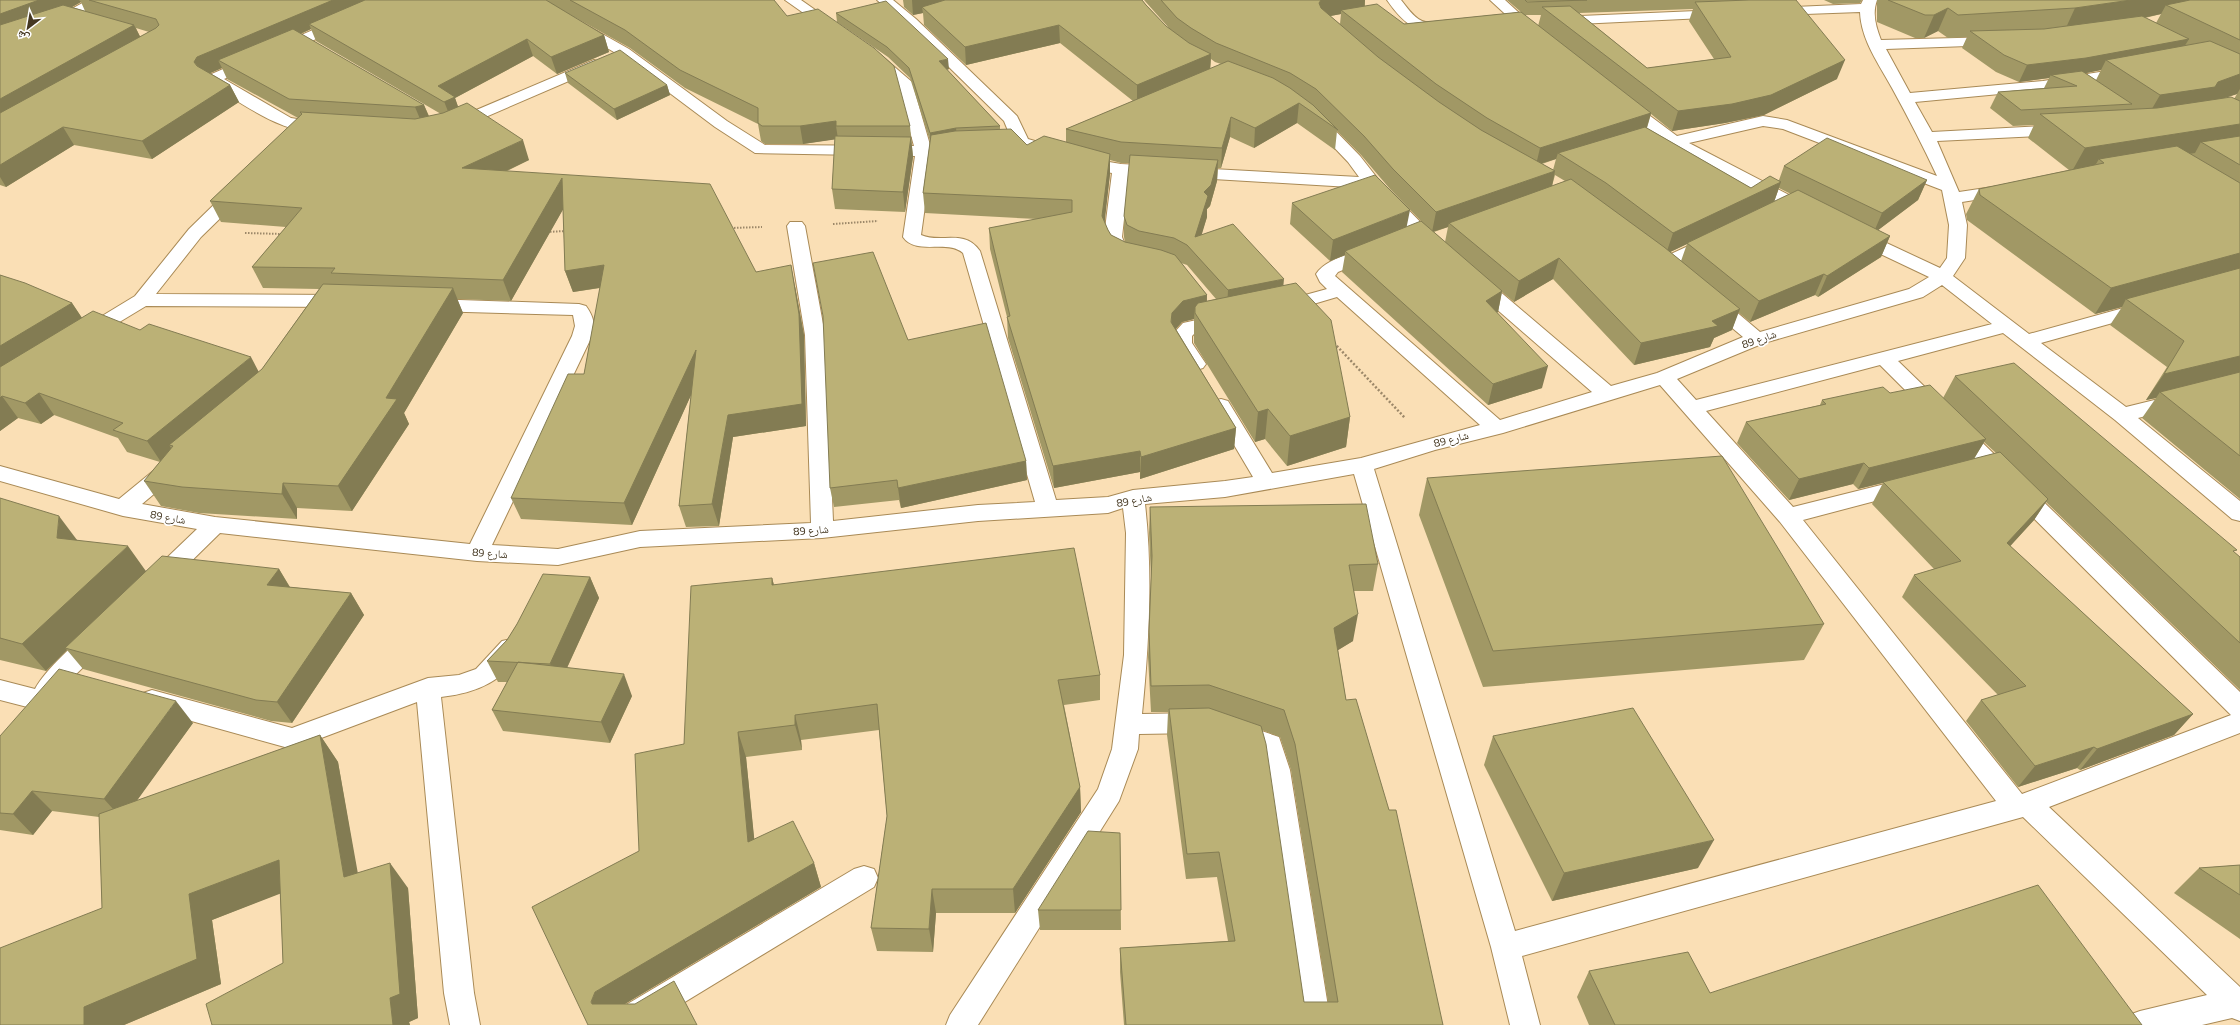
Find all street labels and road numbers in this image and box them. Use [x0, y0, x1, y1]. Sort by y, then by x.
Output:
street label: شارع 89 [1740, 326, 1778, 352]
street label: شارع 89 [1432, 427, 1470, 451]
street label: شارع 89 [1115, 489, 1153, 511]
street label: شارع 89 [149, 506, 187, 528]
street label: شارع 89 [793, 521, 829, 539]
street label: شارع 89 [472, 544, 508, 562]

